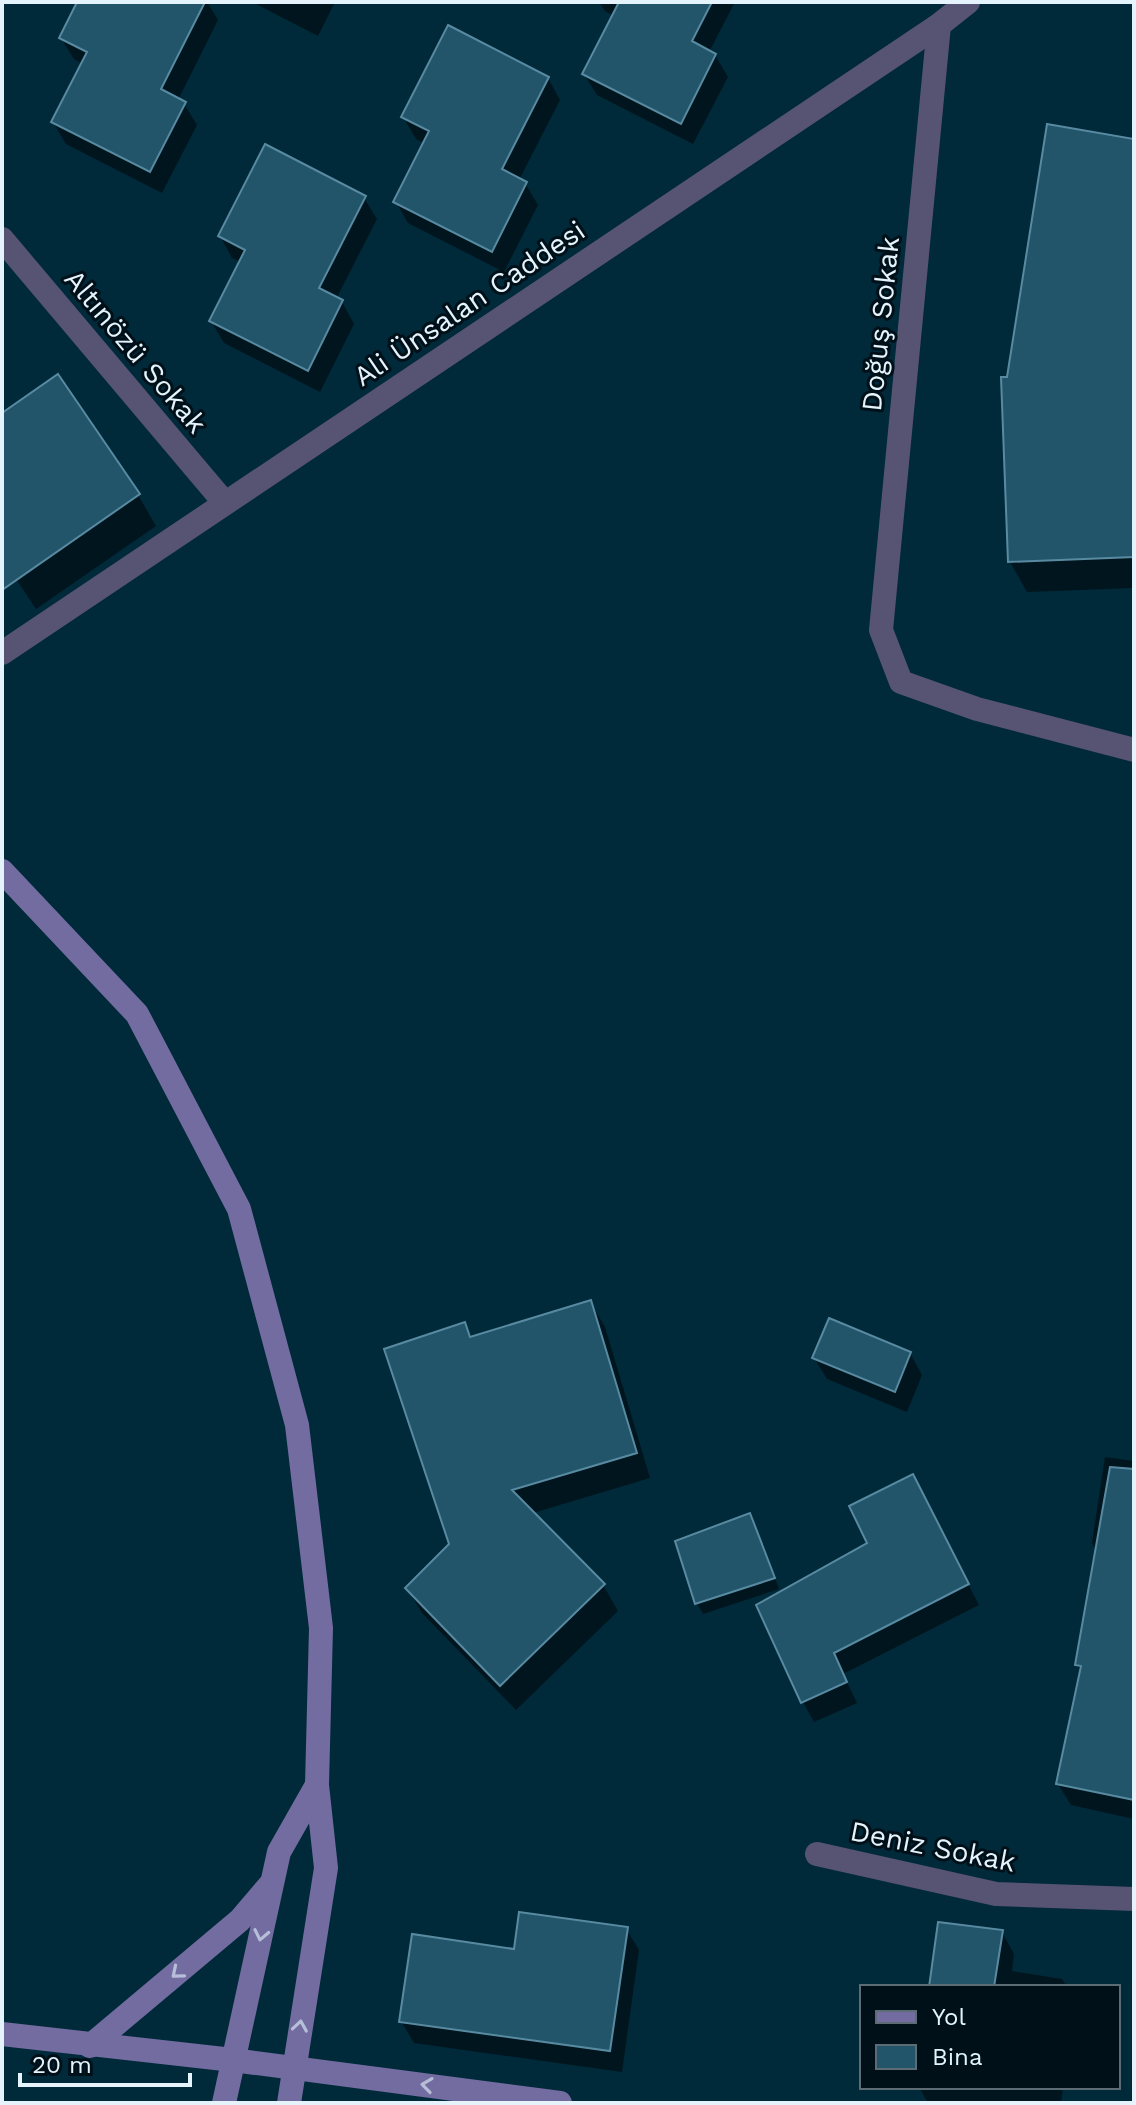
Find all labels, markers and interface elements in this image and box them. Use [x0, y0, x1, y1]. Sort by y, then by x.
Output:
street label: Ali Ünsalan Caddesi [348, 214, 591, 393]
street label: Doğuş Sokak [855, 235, 906, 413]
street label: Altınözü Sokak [58, 263, 214, 440]
street label: Deniz Sokak [847, 1814, 1018, 1879]
one-way arrow [253, 1927, 270, 1941]
one-way arrow [171, 1963, 186, 1978]
legend [860, 1985, 1120, 2089]
text: Yol [932, 2003, 966, 2031]
one-way arrow [291, 2019, 308, 2033]
scale bar [20, 2037, 190, 2087]
text: Bina [932, 2043, 983, 2071]
text: 20 m [32, 2051, 92, 2079]
one-way arrow [420, 2077, 434, 2094]

